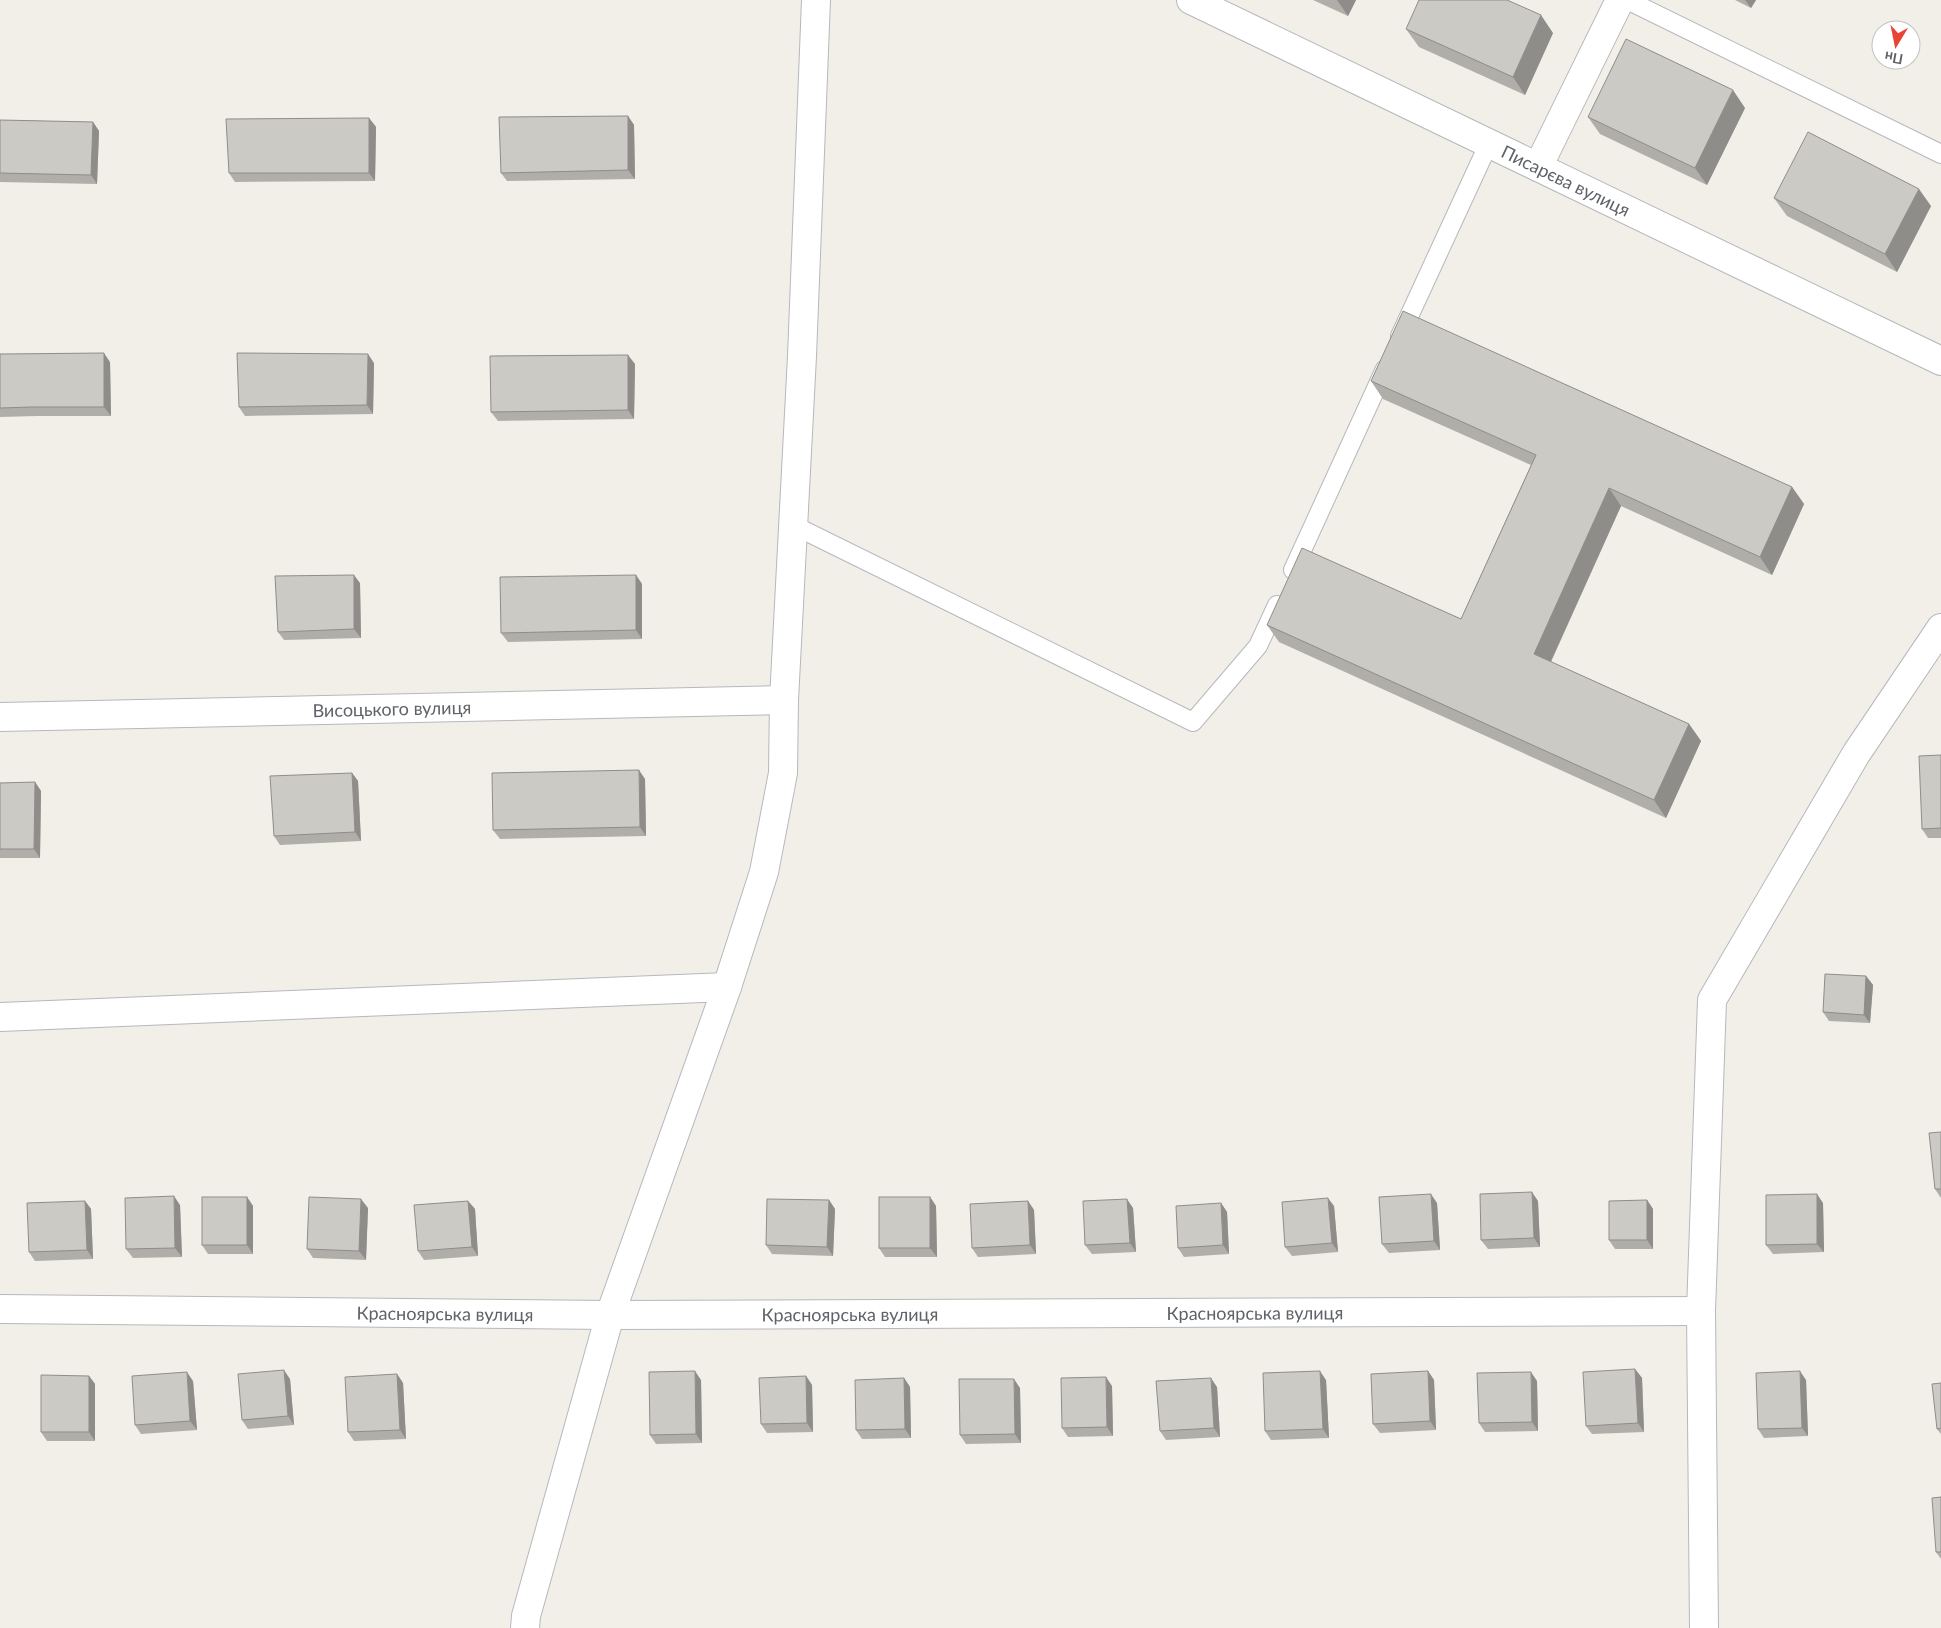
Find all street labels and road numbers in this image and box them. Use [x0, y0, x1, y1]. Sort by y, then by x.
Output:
street label: Писарєва вулиця [1498, 140, 1634, 221]
street label: Висоцького вулиця [312, 696, 472, 721]
street label: Красноярська вулиця [1167, 1301, 1343, 1324]
street label: Красноярська вулиця [356, 1302, 533, 1325]
street label: Красноярська вулиця [762, 1303, 938, 1325]

